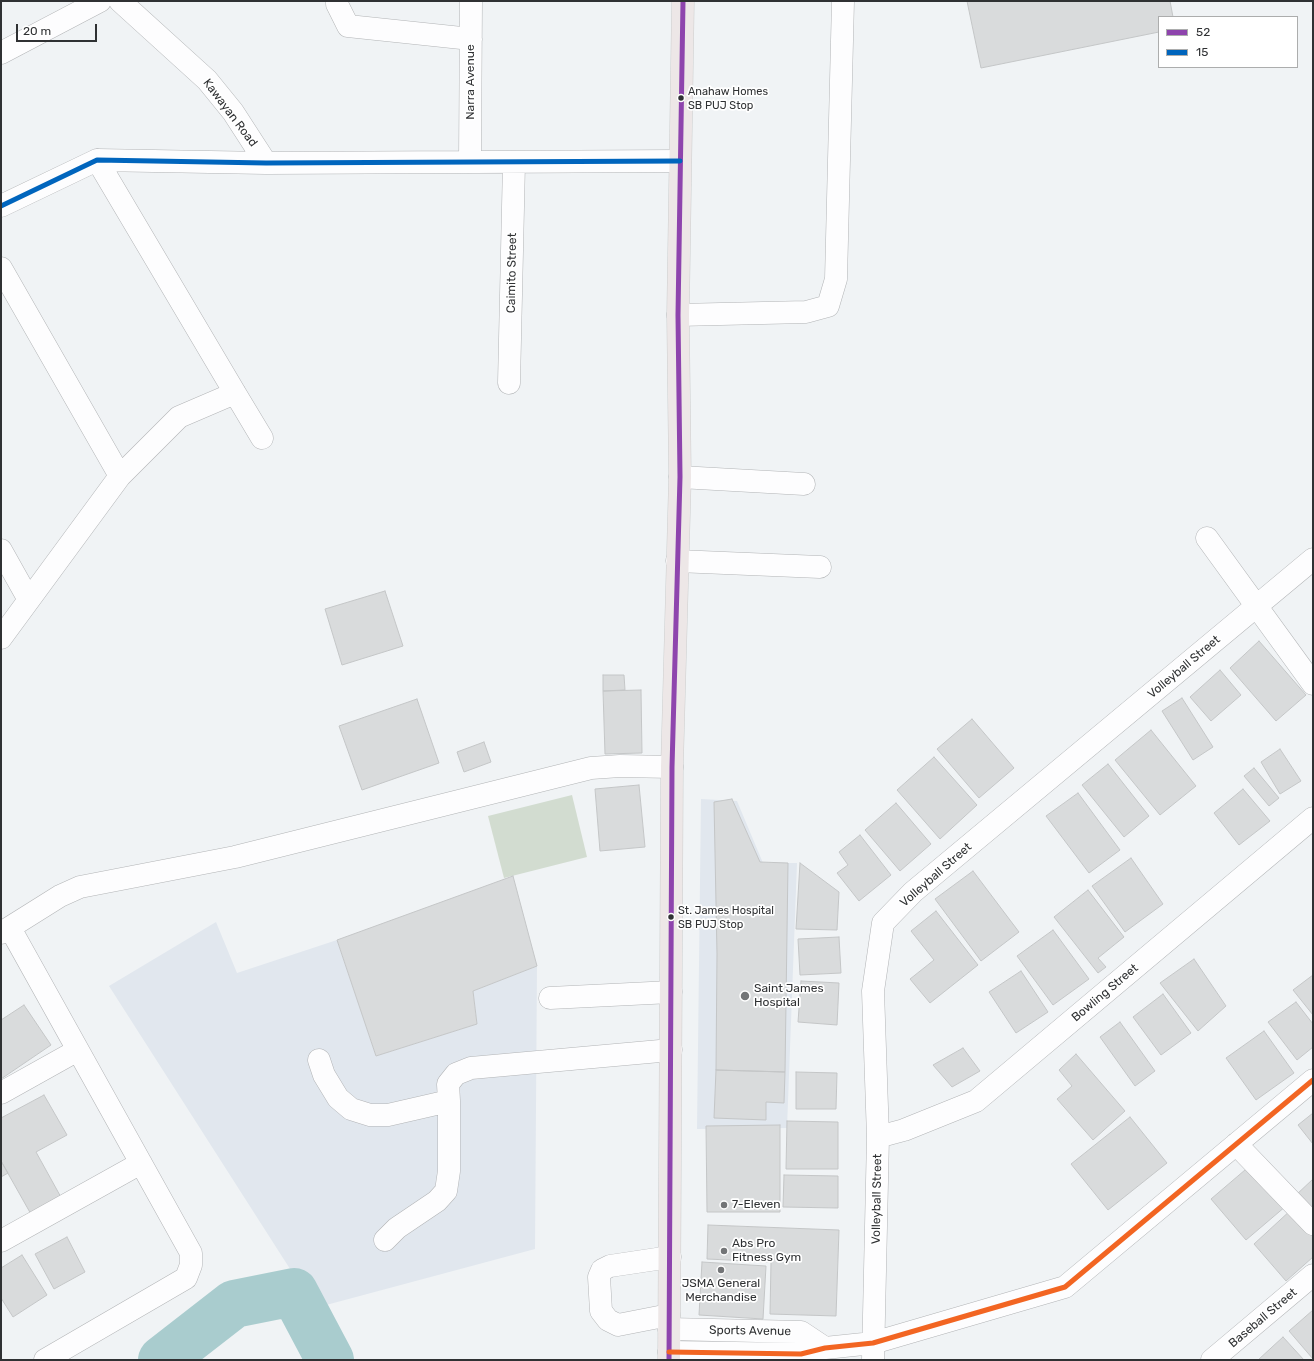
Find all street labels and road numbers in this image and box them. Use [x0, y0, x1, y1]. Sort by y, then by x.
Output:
street label: Narra Avenue [464, 44, 478, 120]
street label: Kawayan Road [200, 76, 260, 150]
street label: Caimito Street [504, 233, 520, 313]
street label: Volleyball Street [1145, 632, 1223, 702]
street label: Volleyball Street [897, 840, 975, 910]
street label: Bowling Street [1069, 961, 1141, 1025]
street label: Volleyball Street [869, 1154, 885, 1244]
street label: Baseball Street [1226, 1285, 1300, 1351]
street label: Sports Avenue [709, 1323, 791, 1339]

